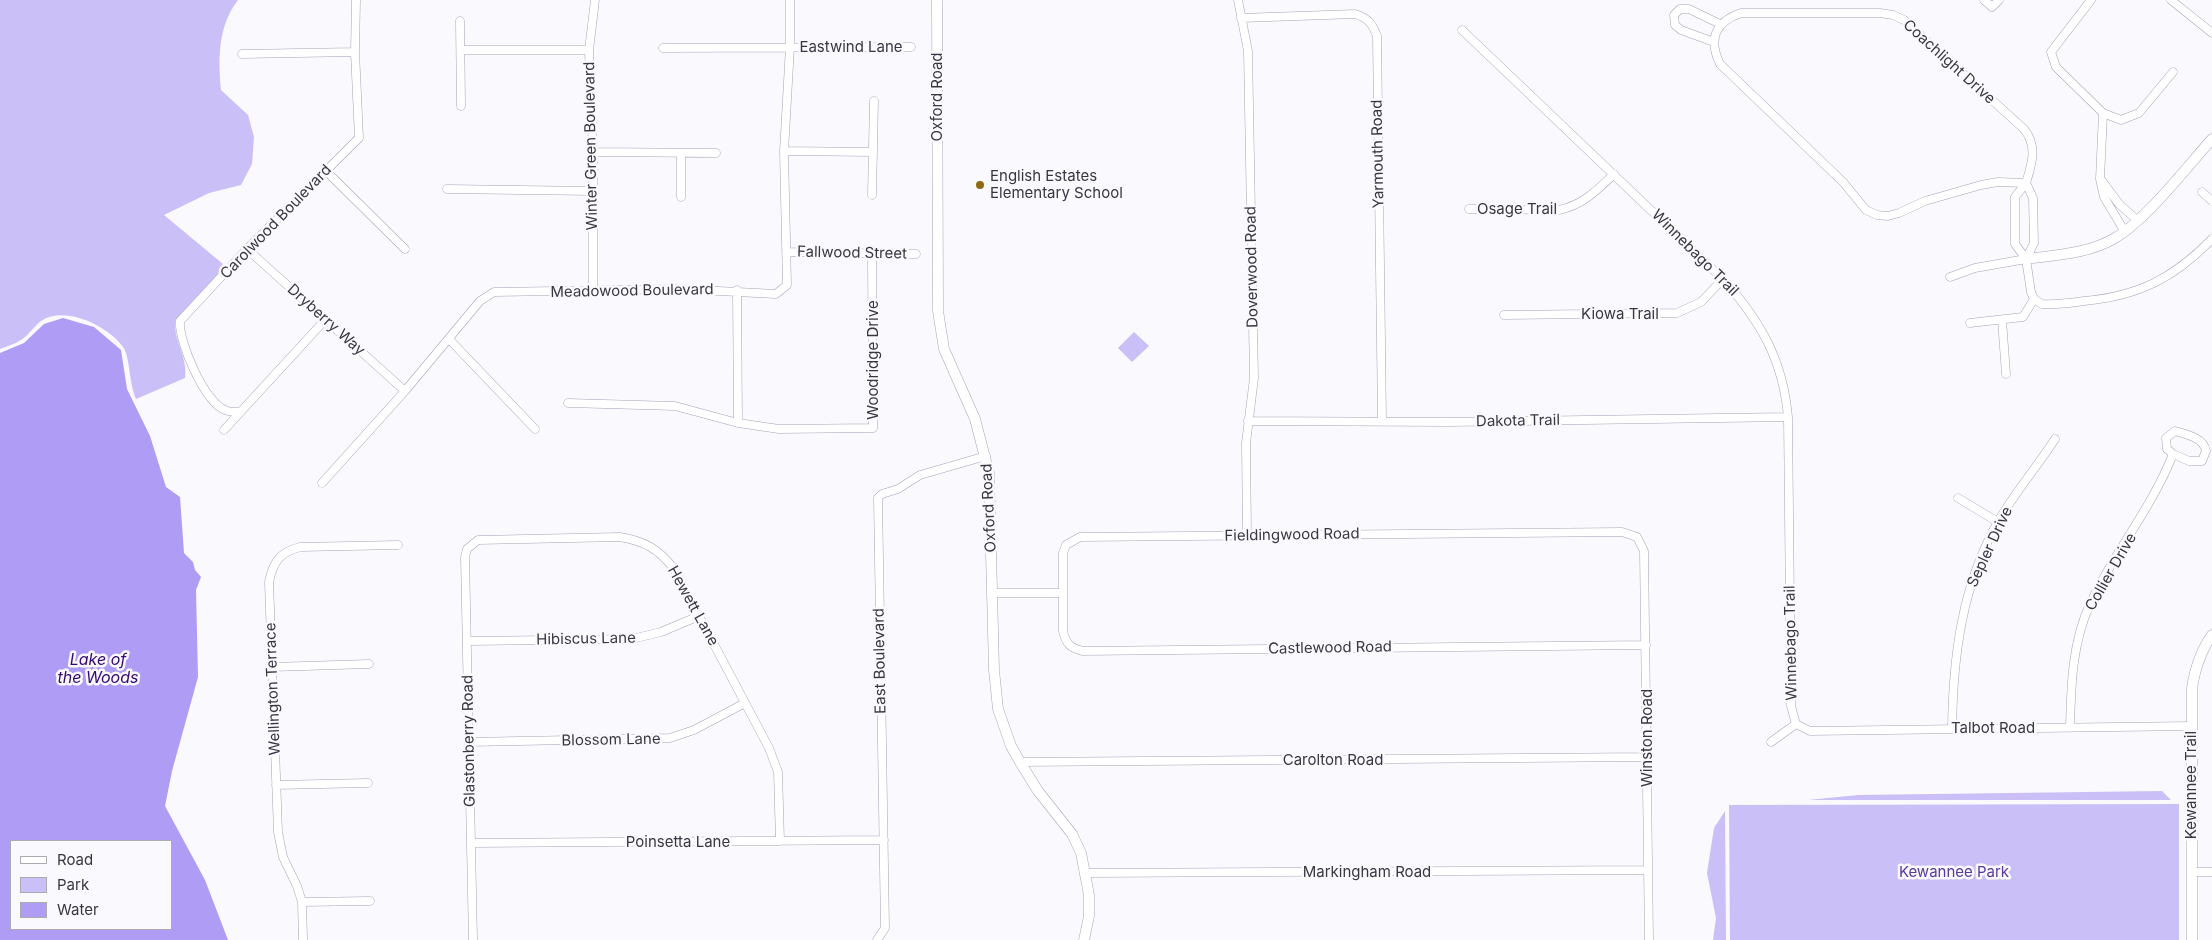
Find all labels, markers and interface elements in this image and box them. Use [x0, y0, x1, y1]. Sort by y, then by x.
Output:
street label: Coachlight Drive [1899, 16, 1999, 108]
street label: Eastwind Lane [799, 38, 903, 56]
street label: Oxford Road [928, 52, 946, 142]
street label: Winter Green Boulevard [581, 61, 601, 231]
street label: Yarmouth Road [1368, 100, 1388, 208]
street label: Carolwood Boulevard [217, 161, 335, 283]
place label: English Estates Elementary School [990, 167, 1123, 202]
marker: English Estates Elementary School [974, 179, 986, 191]
street label: Osage Trail [1477, 200, 1557, 218]
street label: Doverwood Road [1242, 206, 1262, 328]
street label: Winnebago Trail [1648, 206, 1742, 300]
street label: Fallwood Street [797, 243, 907, 263]
street label: Dryberry Way [283, 280, 369, 360]
street label: Meadowood Boulevard [550, 281, 714, 301]
street label: Woodridge Drive [864, 300, 882, 420]
street label: Kiowa Trail [1581, 305, 1659, 323]
street label: Dakota Trail [1476, 411, 1560, 431]
street label: Oxford Road [978, 463, 1000, 553]
street label: Sepler Drive [1963, 504, 2017, 590]
street label: Fieldingwood Road [1224, 525, 1360, 545]
street label: Collier Drive [2082, 530, 2140, 614]
street label: Hewett Lane [664, 563, 722, 649]
street label: Winnebago Trail [1781, 585, 1801, 701]
street label: East Boulevard [870, 608, 890, 714]
street label: Wellington Terrace [262, 622, 284, 756]
street label: Hibiscus Lane [536, 629, 636, 649]
street label: Castlewood Road [1268, 638, 1392, 658]
water label: Lake of the Woods [58, 650, 138, 688]
street label: Glastonberry Road [459, 675, 479, 807]
street label: Winston Road [1638, 689, 1656, 787]
street label: Talbot Road [1951, 719, 2035, 737]
street label: Blossom Lane [561, 730, 661, 750]
street label: Kewannee Trail [2182, 731, 2200, 839]
street label: Carolton Road [1283, 751, 1383, 769]
street label: Poinsetta Lane [626, 833, 730, 851]
legend [10, 840, 172, 930]
text: Road [57, 850, 93, 869]
street label: Markingham Road [1303, 863, 1431, 881]
park label: Kewannee Park [1899, 863, 2009, 881]
text: Park [57, 875, 89, 894]
text: Water [57, 900, 99, 919]

